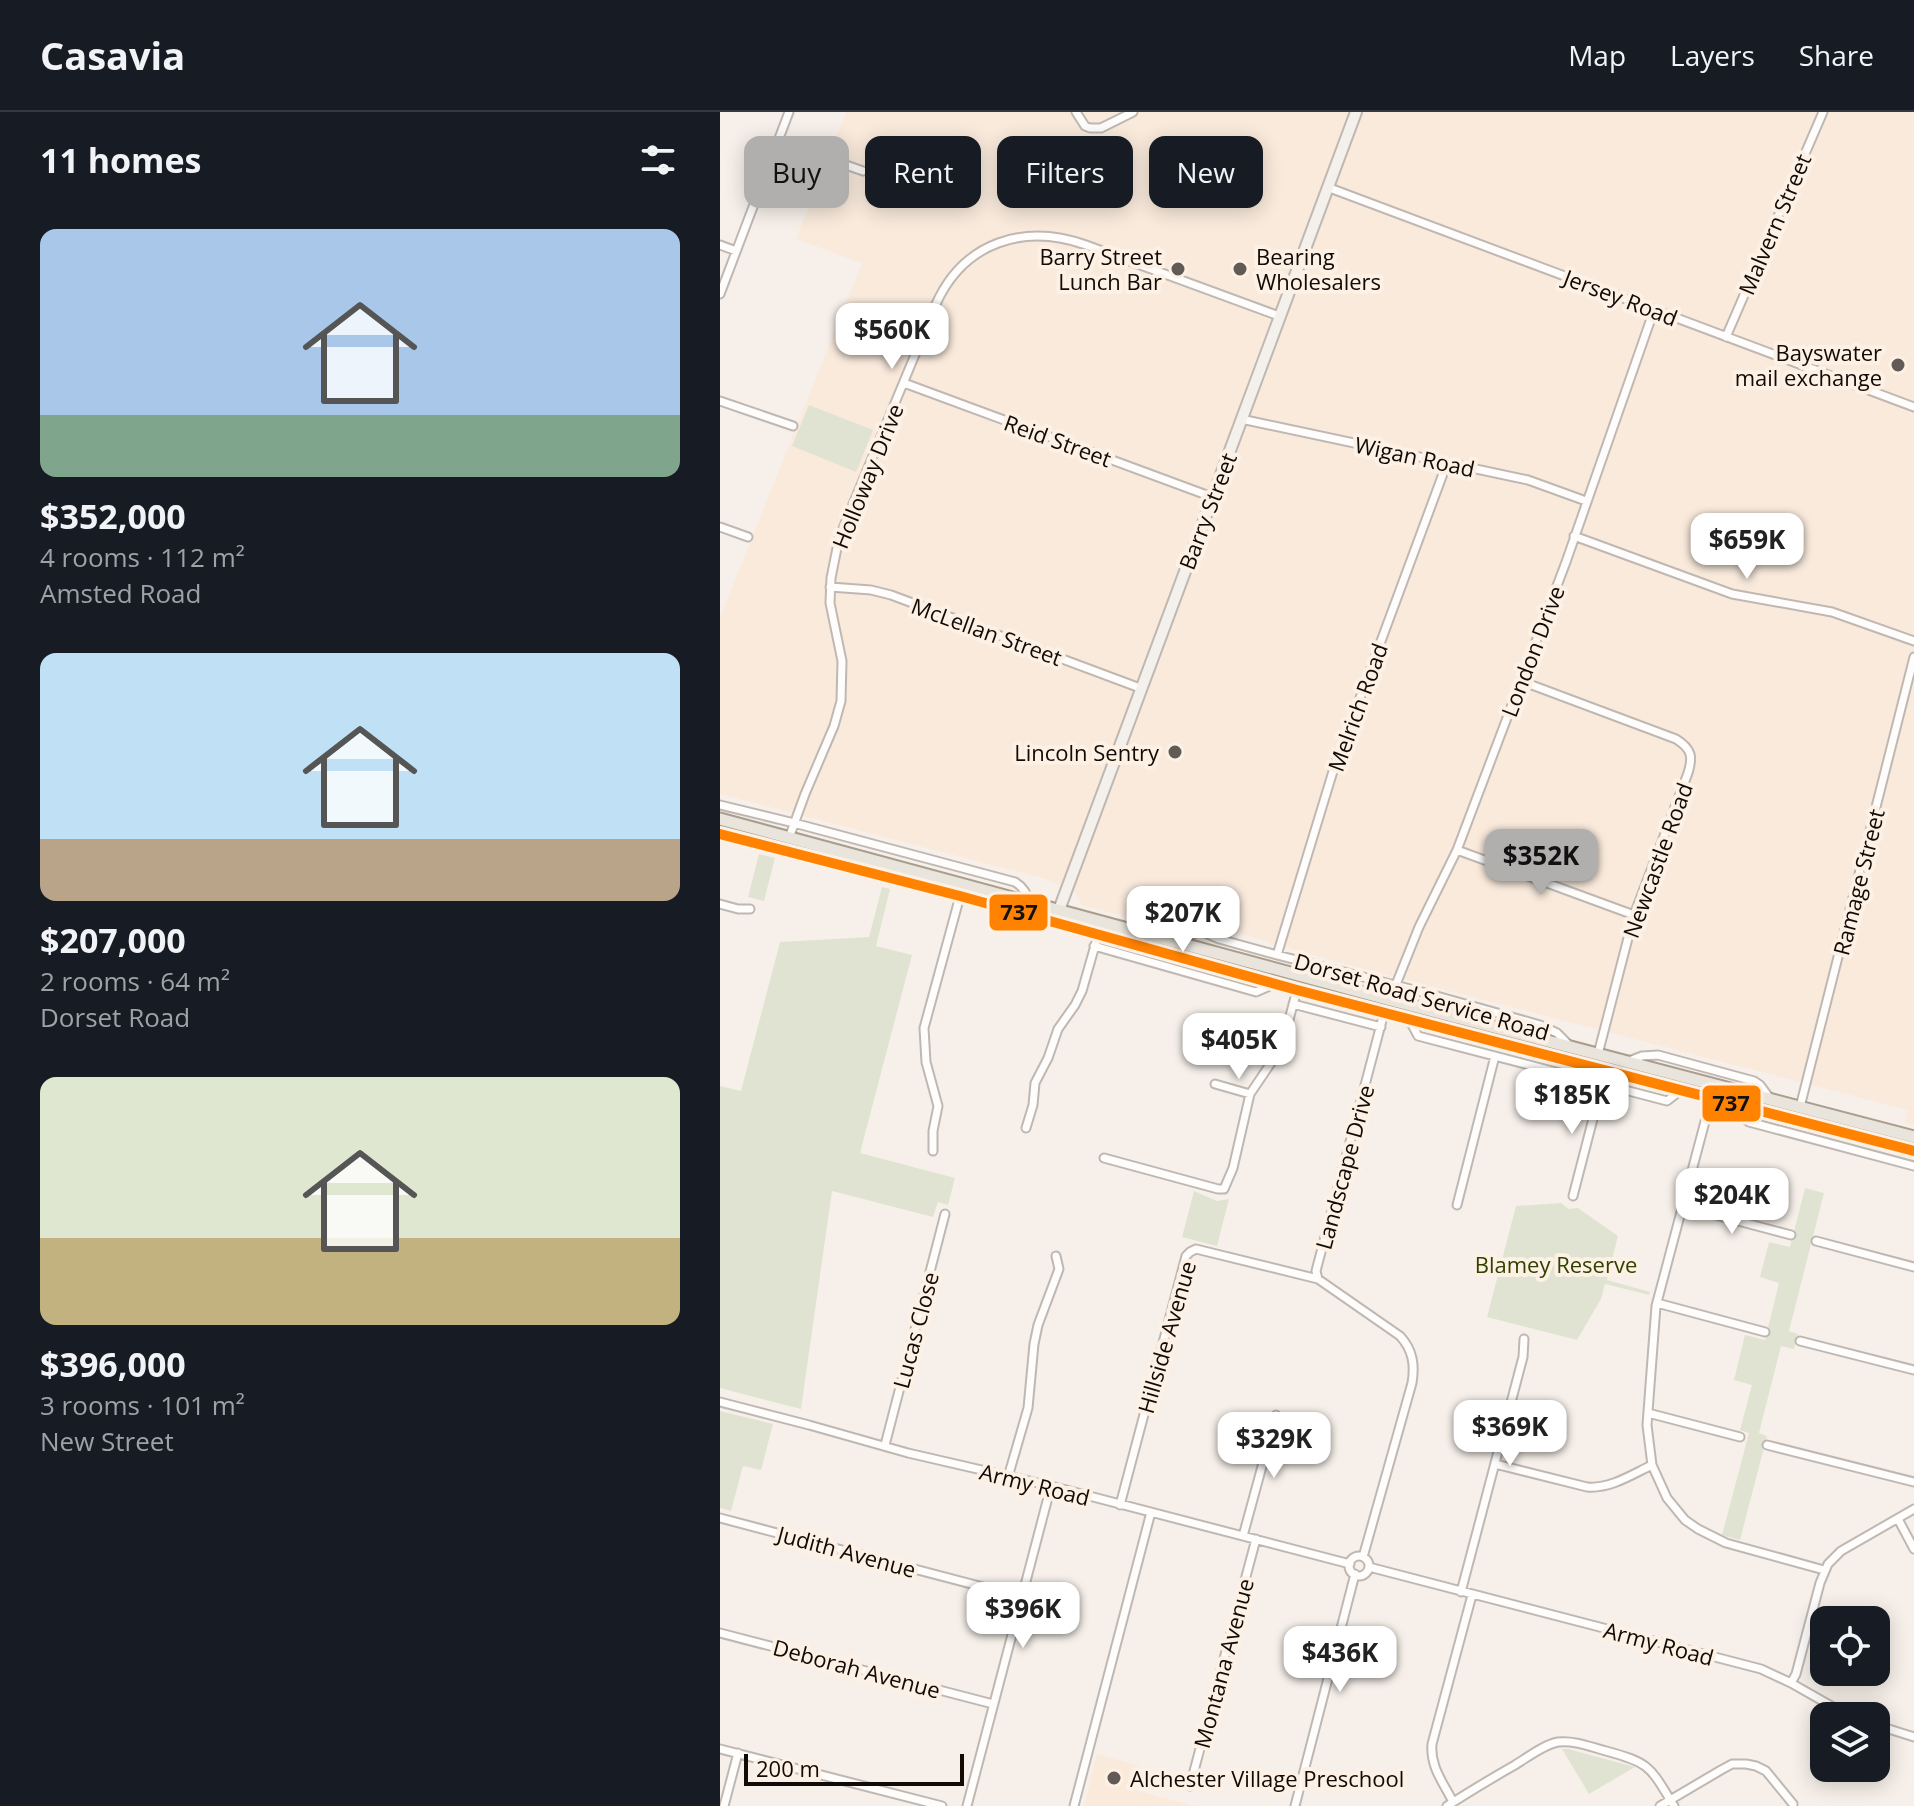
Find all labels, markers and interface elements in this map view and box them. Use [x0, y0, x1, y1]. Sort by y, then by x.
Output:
text: Casavia [40, 29, 185, 81]
text: Map [1568, 36, 1626, 74]
text: Layers [1670, 36, 1755, 74]
text: Share [1799, 36, 1874, 74]
chip: Buy [744, 136, 849, 208]
chip: Rent [865, 136, 981, 208]
chip: Filters [997, 136, 1133, 208]
chip: New [1149, 136, 1263, 208]
text: 11 homes [40, 137, 201, 183]
icon: filters [636, 138, 680, 182]
street label: Malvern Street [1731, 149, 1817, 299]
place label: Barry Street Lunch Bar [1039, 241, 1162, 296]
place label: Bearing Wholesalers [1256, 241, 1381, 296]
marker: Barry Street Lunch Bar [1169, 260, 1187, 278]
marker: Bearing Wholesalers [1231, 260, 1249, 278]
street label: Jersey Road [1558, 261, 1682, 332]
icon: home [288, 281, 432, 425]
pin: $560K [836, 303, 948, 371]
text: $560K [854, 311, 930, 347]
place label: Bayswater mail exchange [1735, 337, 1882, 392]
marker: Bayswater mail exchange [1889, 356, 1907, 374]
street label: Holloway Drive [824, 399, 910, 553]
street label: Reid Street [1000, 407, 1116, 473]
street label: Wigan Road [1352, 429, 1478, 483]
street label: Barry Street [1171, 448, 1243, 574]
text: $352,000 [40, 493, 186, 539]
pin: $659K [1691, 513, 1803, 581]
text: $659K [1709, 521, 1785, 557]
text: 4 rooms · 112 m² [40, 539, 245, 575]
text: Amsted Road [40, 575, 201, 611]
street label: London Drive [1493, 581, 1571, 721]
street label: McLellan Street [908, 590, 1067, 672]
street label: Melrich Road [1320, 639, 1394, 775]
icon: home [288, 705, 432, 849]
place label: Lincoln Sentry [1014, 737, 1160, 767]
marker: Lincoln Sentry [1166, 743, 1184, 761]
street label: Newcastle Road [1615, 778, 1699, 942]
street label: Ramage Street [1825, 806, 1891, 958]
pin: $352K [1485, 829, 1597, 897]
text: $352K [1503, 837, 1579, 873]
pin: $207K [1127, 886, 1239, 954]
line badge: 737 [988, 893, 1049, 932]
text: $207K [1145, 894, 1221, 930]
text: 737 [1000, 896, 1038, 926]
text: $207,000 [40, 917, 186, 963]
street label: Dorset Road Service Road [1291, 945, 1553, 1047]
text: 2 rooms · 64 m² [40, 963, 230, 999]
text: Dorset Road [40, 999, 190, 1035]
pin: $405K [1183, 1013, 1295, 1081]
text: $405K [1201, 1021, 1277, 1057]
pin: $185K [1516, 1068, 1628, 1136]
text: $185K [1534, 1076, 1610, 1112]
street label: Landscape Drive [1308, 1081, 1380, 1253]
line badge: 737 [1701, 1084, 1762, 1123]
text: 737 [1712, 1087, 1750, 1117]
icon: home [288, 1129, 432, 1273]
pin: $204K [1676, 1168, 1788, 1236]
text: $204K [1694, 1176, 1770, 1212]
park label: Blamey Reserve [1475, 1249, 1637, 1279]
street label: Hillside Avenue [1130, 1257, 1202, 1417]
street label: Lucas Close [885, 1268, 945, 1392]
text: $396,000 [40, 1341, 186, 1387]
text: 3 rooms · 101 m² [40, 1387, 245, 1423]
pin: $369K [1454, 1400, 1566, 1468]
text: $369K [1472, 1408, 1548, 1444]
pin: $329K [1218, 1412, 1330, 1480]
text: $329K [1236, 1420, 1312, 1456]
text: New Street [40, 1423, 174, 1459]
street label: Army Road [977, 1456, 1093, 1512]
street label: Judith Avenue [773, 1518, 919, 1584]
street label: Montana Avenue [1186, 1575, 1260, 1751]
pin: $396K [967, 1582, 1079, 1650]
text: $396K [985, 1590, 1061, 1626]
map controls [1810, 1606, 1890, 1782]
button: locate [1810, 1606, 1890, 1686]
street label: Army Road [1601, 1614, 1717, 1672]
pin: $436K [1284, 1626, 1396, 1694]
street label: Deborah Avenue [770, 1631, 944, 1705]
text: $436K [1302, 1634, 1378, 1670]
button: layers [1810, 1702, 1890, 1782]
scale bar [744, 1750, 964, 1786]
text: 200 m [756, 1753, 820, 1783]
place label: Alchester Village Preschool [1130, 1763, 1404, 1793]
marker: Alchester Village Preschool [1105, 1769, 1123, 1787]

